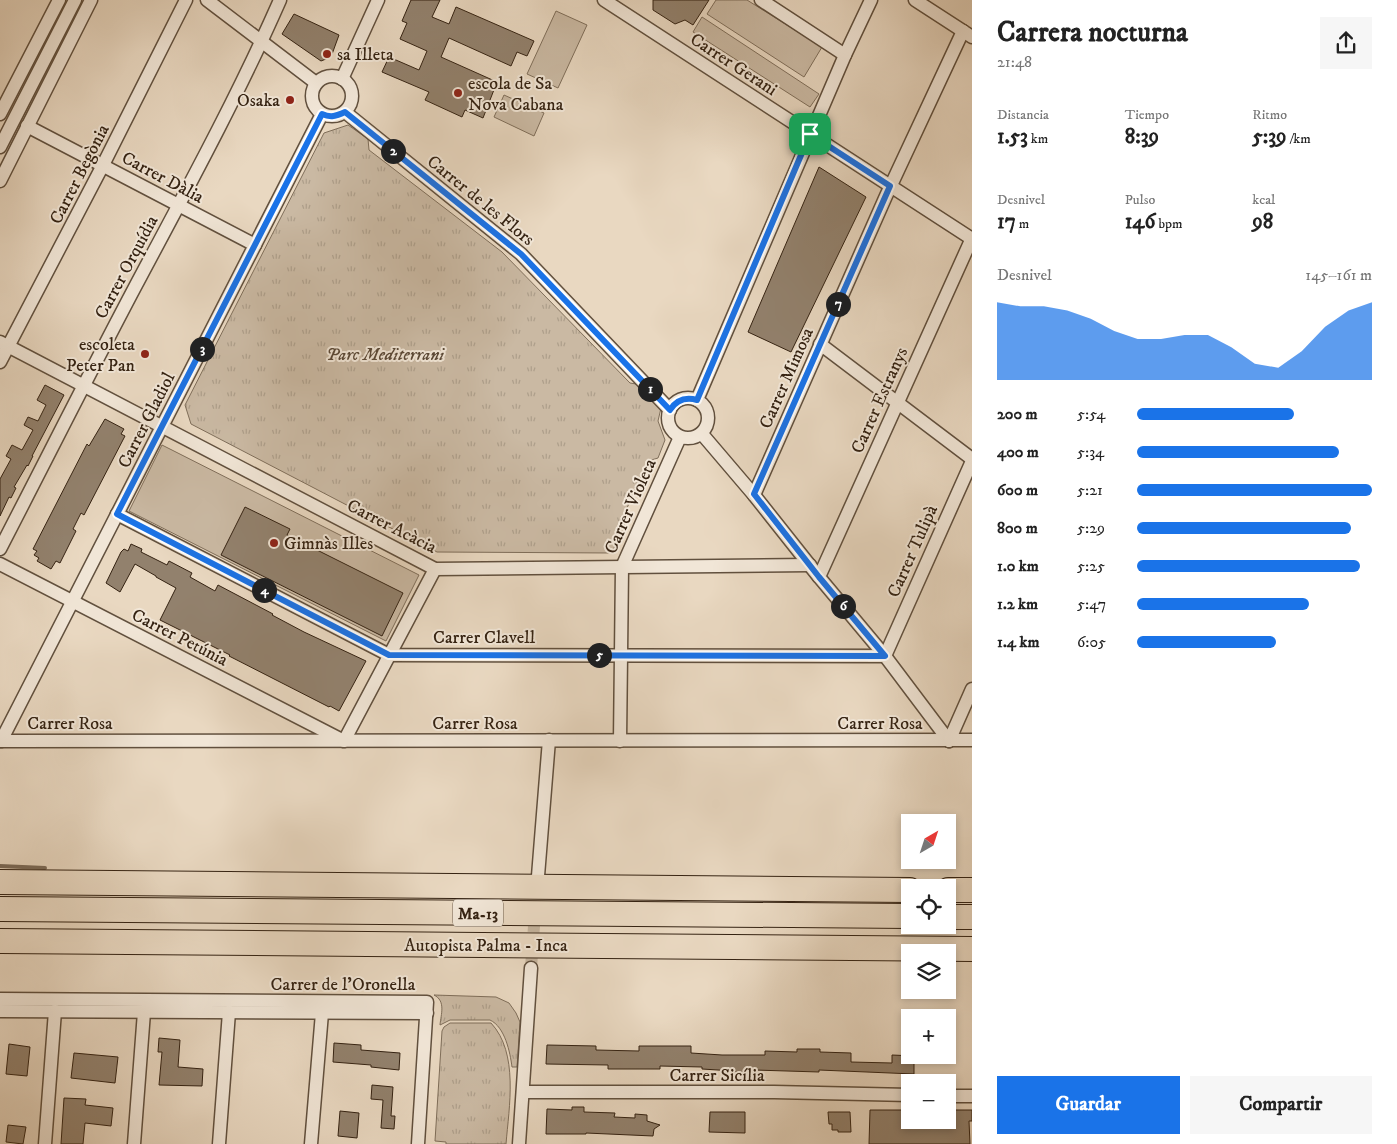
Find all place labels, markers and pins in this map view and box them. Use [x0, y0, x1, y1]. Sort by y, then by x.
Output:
place label: sa Illeta [337, 44, 394, 66]
marker: sa Illeta [321, 48, 333, 60]
place label: escola de Sa Nova Cabana [468, 73, 564, 116]
marker: escola de Sa Nova Cabana [452, 87, 464, 99]
place label: Osaka [237, 90, 280, 112]
marker: Osaka [284, 94, 296, 106]
pin [789, 113, 831, 155]
pin: 2 [380, 138, 406, 164]
pin: 7 [826, 292, 850, 316]
place label: escoleta Peter Pan [66, 334, 136, 377]
pin: 3 [190, 336, 214, 362]
marker: escoleta Peter Pan [139, 348, 151, 360]
pin: 1 [638, 376, 662, 402]
place label: Gimnàs Illes [284, 533, 373, 555]
marker: Gimnàs Illes [268, 537, 280, 549]
pin: 4 [252, 578, 276, 602]
pin: 6 [830, 594, 856, 618]
pin: 5 [586, 642, 612, 668]

